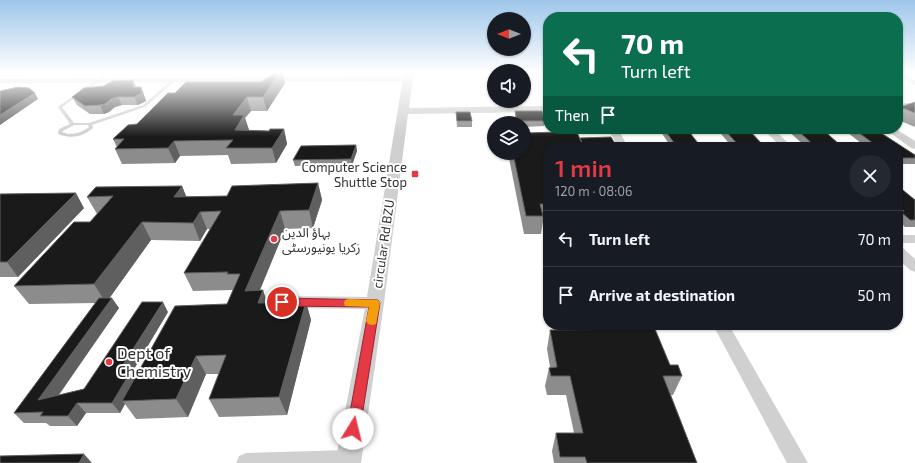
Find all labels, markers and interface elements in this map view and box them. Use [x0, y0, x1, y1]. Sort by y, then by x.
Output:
north arrow [487, 12, 531, 56]
map controls [487, 12, 531, 160]
text: 70 m [621, 26, 684, 60]
icon: left [555, 28, 607, 80]
text: Turn left [621, 60, 691, 82]
button: sound [487, 64, 531, 108]
icon: arrive [597, 104, 619, 126]
text: Then [555, 106, 589, 124]
button: layers [487, 116, 531, 160]
text: 1 min [555, 153, 612, 182]
button: close [849, 155, 891, 197]
place label: Computer Science Shuttle Stop [301, 159, 407, 190]
marker: Computer Science Shuttle Stop [410, 169, 420, 179]
text: 120 m · 08:06 [555, 183, 633, 199]
street label: circular Rd BZU [369, 198, 397, 290]
place label: بہاؤ الدین زکریا یونیورسٹی [282, 224, 360, 256]
icon: left [555, 228, 577, 250]
text: Turn left [589, 230, 650, 248]
text: 70 m [858, 230, 891, 248]
marker: بہاؤ الدین زکریا یونیورسٹی [269, 234, 279, 244]
icon: arrive [555, 284, 577, 306]
pin [265, 285, 299, 319]
text: Arrive at destination [589, 286, 735, 304]
text: 50 m [857, 286, 891, 304]
icon: arrive [271, 291, 293, 313]
place label: Dept of Chemistry [117, 343, 192, 380]
marker: Dept of Chemistry [104, 357, 114, 367]
position arrow [332, 408, 374, 450]

